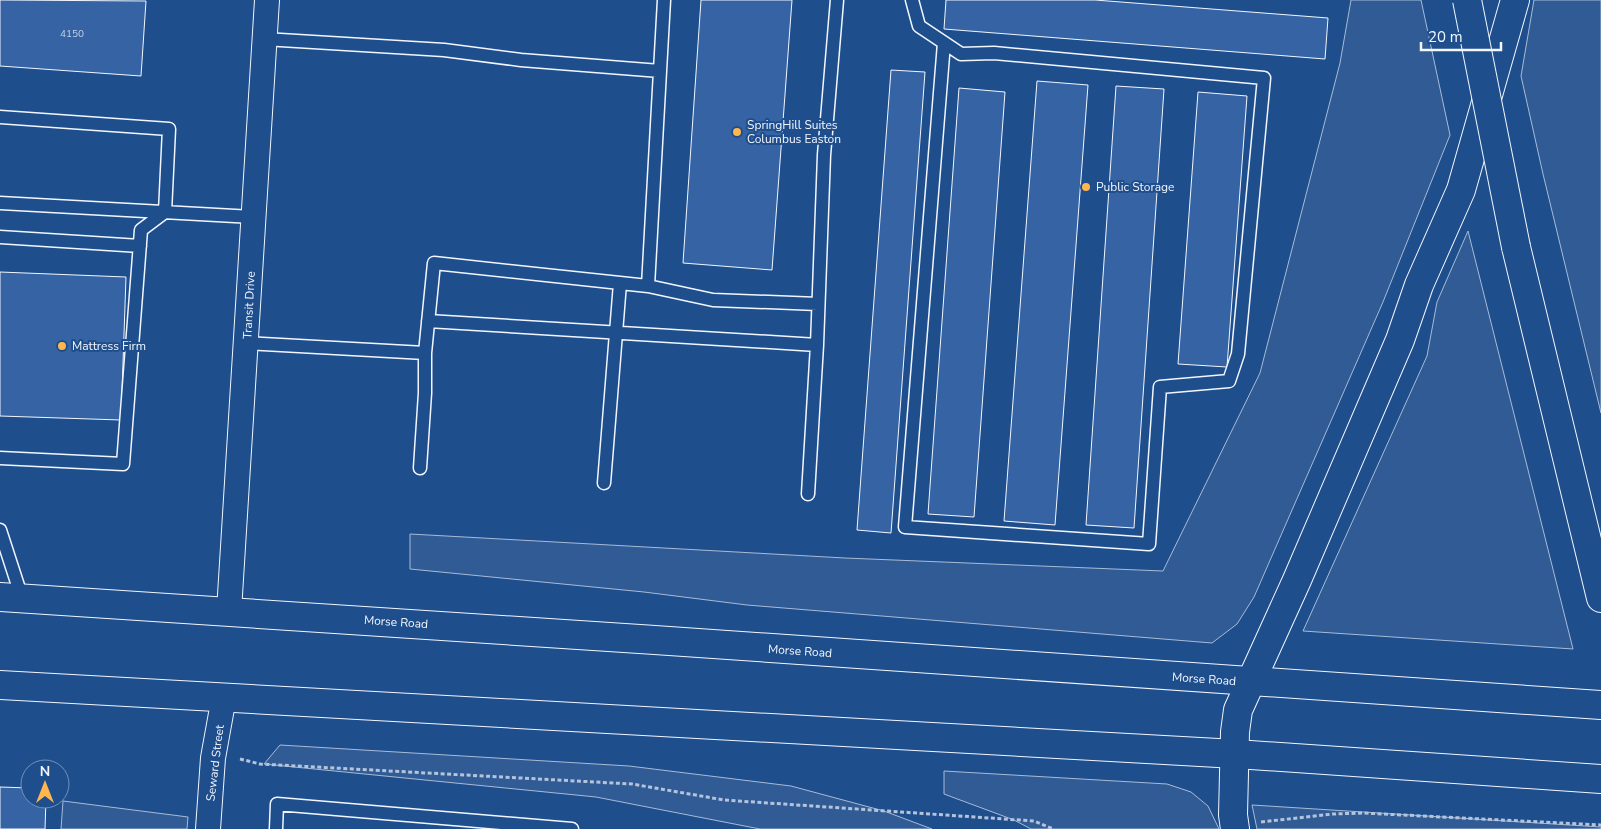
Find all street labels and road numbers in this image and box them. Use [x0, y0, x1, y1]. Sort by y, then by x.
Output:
street label: Transit Drive [239, 271, 259, 339]
street label: Morse Road [363, 612, 429, 632]
street label: Morse Road [767, 641, 833, 661]
street label: Morse Road [1171, 669, 1237, 689]
street label: Seward Street [202, 723, 228, 802]

